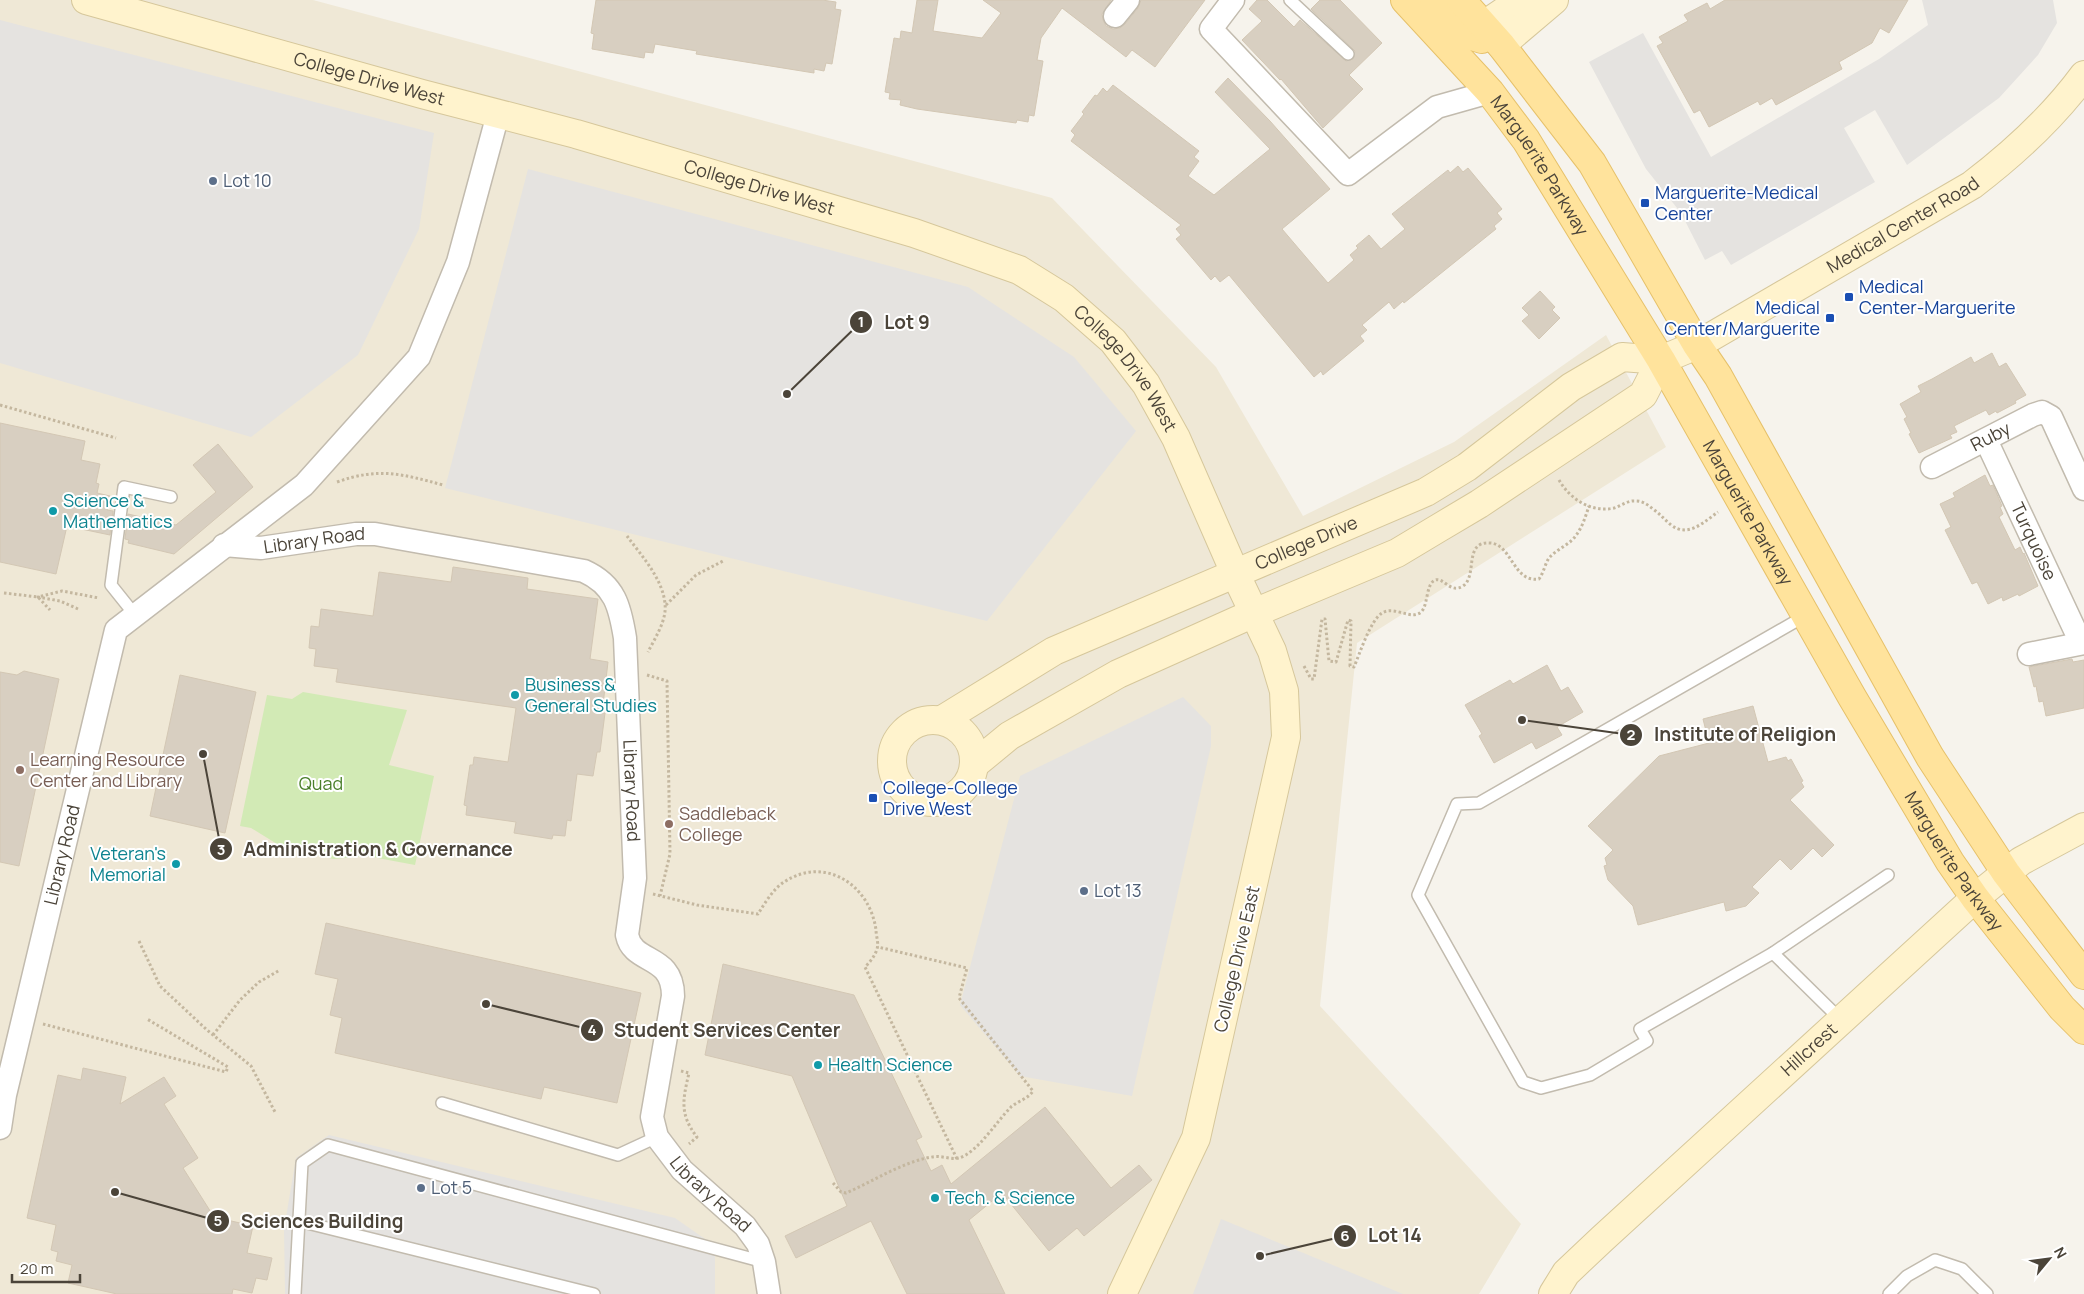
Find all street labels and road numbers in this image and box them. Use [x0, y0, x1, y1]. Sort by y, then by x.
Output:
street label: College Drive West [291, 46, 448, 110]
street label: Marguerite Parkway [1486, 90, 1595, 240]
street label: College Drive West [681, 153, 838, 220]
street label: Medical Center Road [1822, 171, 1984, 278]
street label: College Drive West [1069, 299, 1183, 436]
street label: Ruby [1966, 415, 2015, 456]
street label: Marguerite Parkway [1698, 435, 1799, 590]
street label: Turquoise [2006, 498, 2063, 584]
street label: College Drive [1251, 510, 1361, 575]
street label: Library Road [262, 521, 365, 558]
street label: Library Road [618, 739, 646, 842]
street label: Marguerite Parkway [1900, 786, 2010, 936]
street label: Library Road [38, 802, 85, 907]
street label: College Drive East [1207, 883, 1265, 1034]
street label: Hillcrest [1775, 1017, 1842, 1081]
street label: Library Road [665, 1151, 757, 1237]

